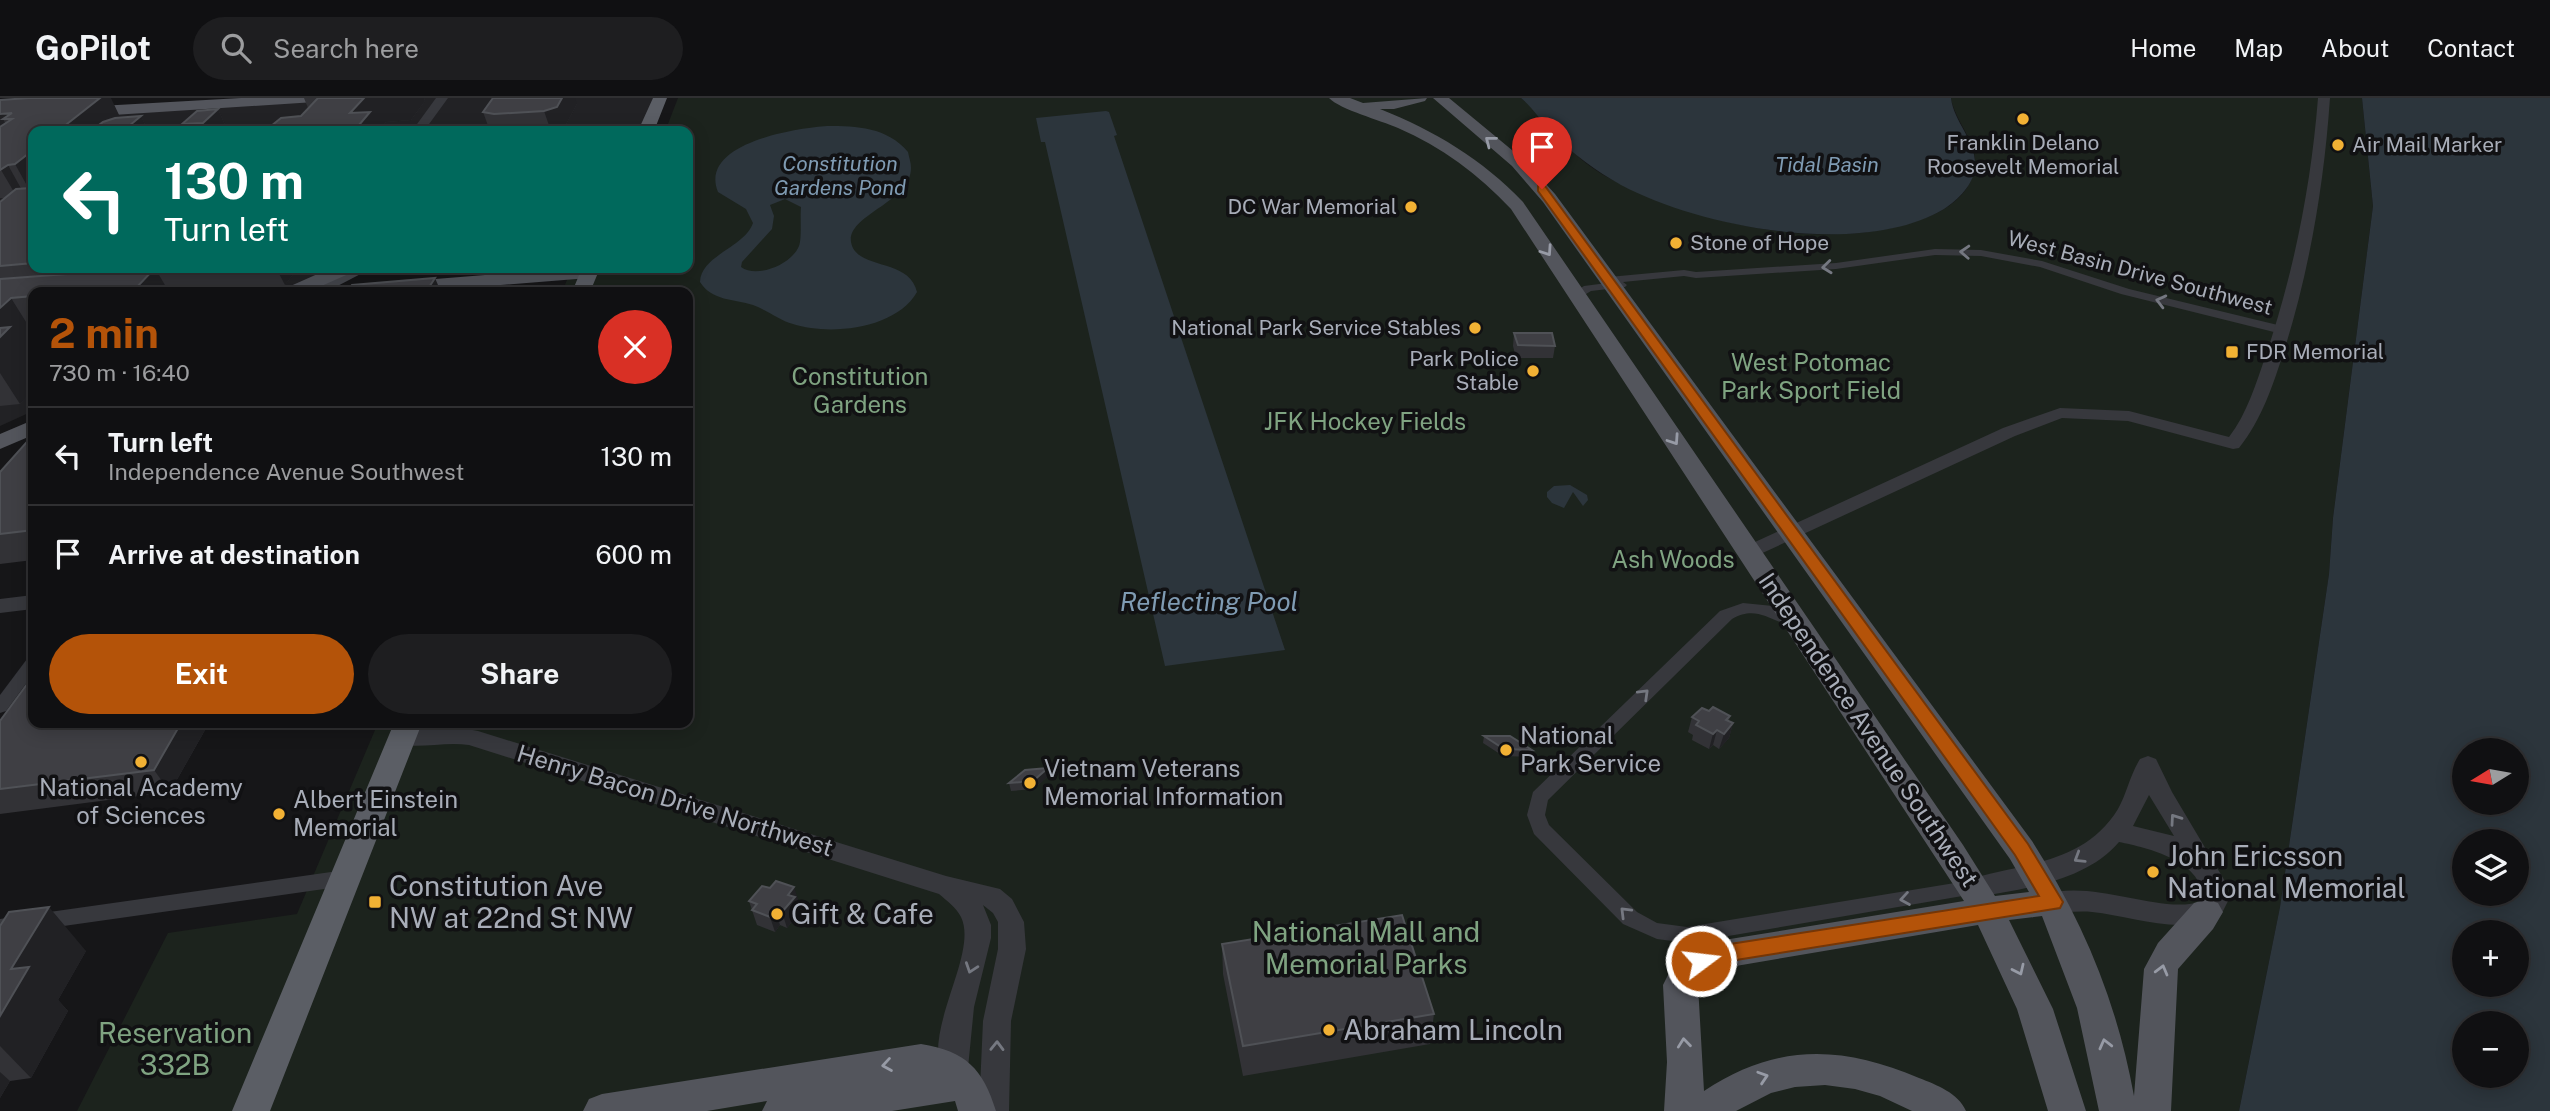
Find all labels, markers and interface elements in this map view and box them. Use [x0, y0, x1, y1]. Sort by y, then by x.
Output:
search box [193, 17, 683, 80]
text: GoPilot [35, 29, 151, 67]
icon: search [217, 29, 255, 67]
text: Search here [273, 33, 419, 64]
text: Home [2130, 34, 2196, 62]
text: Map [2234, 34, 2283, 62]
text: About [2321, 34, 2389, 62]
text: Contact [2427, 34, 2515, 62]
marker: Franklin Delano Roosevelt Memorial [2015, 111, 2031, 127]
pin [1512, 117, 1572, 189]
icon: arrive [1523, 128, 1561, 166]
place label: Franklin Delano Roosevelt Memorial [1927, 130, 2119, 179]
place label: Air Mail Marker [2352, 132, 2502, 157]
one-way arrow [1486, 136, 1498, 149]
marker: Air Mail Marker [2330, 137, 2346, 153]
water label: Constitution Gardens Pond [774, 151, 906, 200]
text: 130 m [164, 152, 304, 210]
water label: Tidal Basin [1775, 152, 1879, 177]
icon: left [49, 154, 140, 245]
place label: DC War Memorial [1228, 194, 1397, 219]
marker: DC War Memorial [1403, 199, 1419, 215]
text: Turn left [164, 211, 289, 248]
street label: West Basin Drive Southwest [2005, 225, 2275, 320]
place label: Stone of Hope [1690, 230, 1829, 255]
marker: Stone of Hope [1668, 235, 1684, 251]
one-way arrow [1539, 243, 1551, 256]
one-way arrow [1959, 245, 1970, 260]
one-way arrow [1821, 259, 1832, 274]
one-way arrow [2155, 295, 2167, 309]
text: 2 min [49, 308, 159, 357]
button: close [598, 310, 672, 384]
place label: National Park Service Stables [1171, 315, 1461, 340]
marker: National Park Service Stables [1467, 320, 1483, 336]
place label: FDR Memorial [2246, 339, 2384, 364]
marker: FDR Memorial [2224, 344, 2240, 360]
place label: Park Police Stable [1409, 346, 1519, 395]
park label: West Potomac Park Sport Field [1721, 348, 1901, 404]
text: 730 m · 16:40 [49, 359, 190, 386]
park label: Constitution Gardens [792, 362, 928, 418]
marker: Park Police Stable [1525, 363, 1541, 379]
park label: JFK Hockey Fields [1264, 407, 1466, 435]
text: Turn left [108, 427, 213, 458]
one-way arrow [1666, 432, 1678, 445]
icon: left [49, 437, 87, 475]
text: 130 m [600, 441, 672, 472]
text: Independence Avenue Southwest [108, 458, 464, 485]
icon: arrive [49, 535, 87, 573]
text: Arrive at destination [108, 539, 360, 570]
text: 600 m [596, 539, 672, 570]
park label: Ash Woods [1611, 545, 1735, 573]
street label: Independence Avenue Southwest [1753, 567, 1984, 891]
water label: Reflecting Pool [1120, 586, 1298, 617]
button: Exit [49, 634, 354, 714]
button: Share [368, 634, 672, 714]
one-way arrow [1636, 690, 1649, 703]
place label: National Park Service [1520, 721, 1661, 777]
north arrow [2452, 738, 2529, 816]
map controls [2452, 738, 2529, 1088]
street label: Henry Bacon Drive Northwest [514, 739, 837, 862]
marker: National Park Service [1498, 742, 1514, 758]
marker: National Academy of Sciences [133, 754, 149, 770]
place label: Vietnam Veterans Memorial Information [1044, 754, 1283, 810]
place label: National Academy of Sciences [39, 773, 243, 829]
marker: Vietnam Veterans Memorial Information [1022, 775, 1038, 791]
place label: Albert Einstein Memorial [293, 785, 458, 841]
marker: Albert Einstein Memorial [271, 806, 287, 822]
one-way arrow [2171, 814, 2183, 827]
button: layers [2452, 829, 2529, 906]
place label: John Ericsson National Memorial [2167, 839, 2406, 904]
one-way arrow [2073, 849, 2086, 862]
marker: John Ericsson National Memorial [2145, 864, 2161, 880]
place label: Constitution Ave NW at 22nd St NW [389, 869, 633, 934]
one-way arrow [1899, 891, 1911, 906]
marker: Constitution Ave NW at 22nd St NW [367, 894, 383, 910]
place label: Gift & Cafe [791, 897, 934, 930]
marker: Gift & Cafe [769, 906, 785, 922]
one-way arrow [1621, 908, 1633, 920]
park label: National Mall and Memorial Parks [1252, 915, 1480, 980]
button: + [2452, 920, 2529, 997]
position arrow [1664, 924, 1738, 998]
one-way arrow [965, 962, 979, 974]
one-way arrow [2011, 963, 2025, 975]
one-way arrow [2154, 964, 2168, 976]
button: − [2452, 1011, 2529, 1088]
place label: Abraham Lincoln [1343, 1013, 1563, 1046]
park label: Reservation 332B [98, 1016, 252, 1081]
marker: Abraham Lincoln [1321, 1022, 1337, 1038]
one-way arrow [1676, 1037, 1691, 1049]
one-way arrow [2099, 1038, 2114, 1050]
one-way arrow [989, 1041, 1004, 1052]
one-way arrow [881, 1057, 893, 1072]
one-way arrow [1757, 1071, 1769, 1085]

